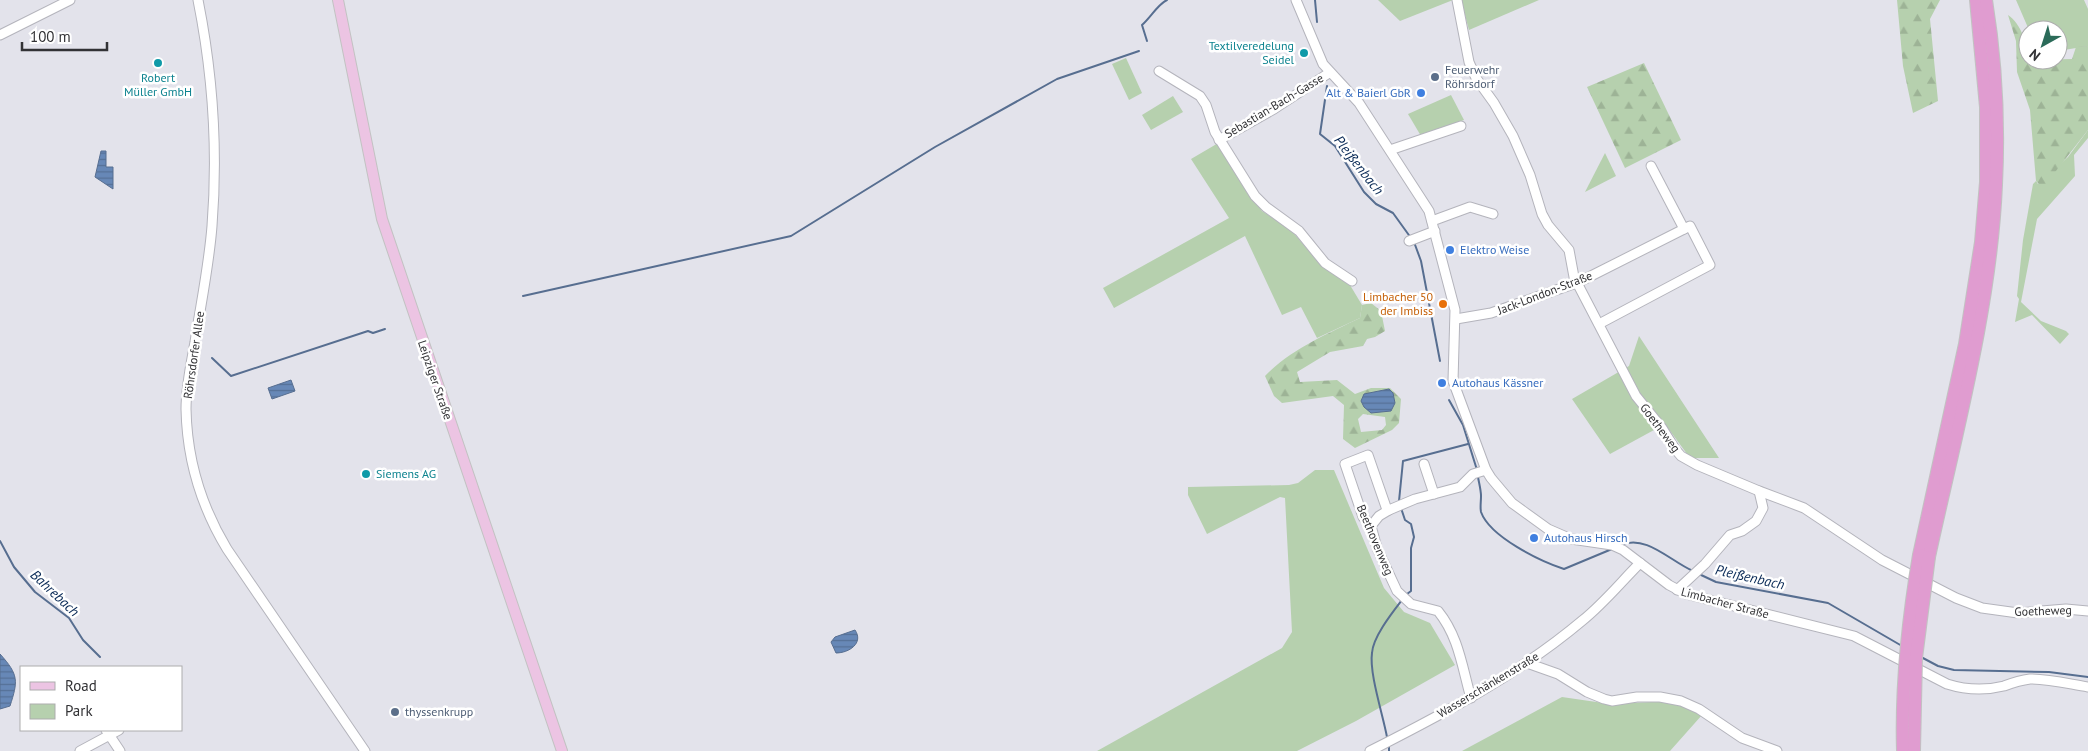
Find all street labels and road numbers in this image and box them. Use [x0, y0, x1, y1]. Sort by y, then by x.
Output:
street label: Sebastian-Bach-Gasse [1222, 70, 1326, 141]
street label: Jack-London-Straße [1494, 268, 1594, 318]
street label: Röhrsdorfer Allee [180, 310, 207, 400]
street label: Leipziger Straße [415, 338, 456, 422]
street label: Goetheweg [1637, 400, 1684, 455]
street label: Beethovenweg [1354, 502, 1397, 577]
street label: Limbacher Straße [1679, 584, 1771, 621]
street label: Goetheweg [2014, 602, 2072, 619]
street label: Wasserschänkenstraße [1434, 648, 1541, 721]

